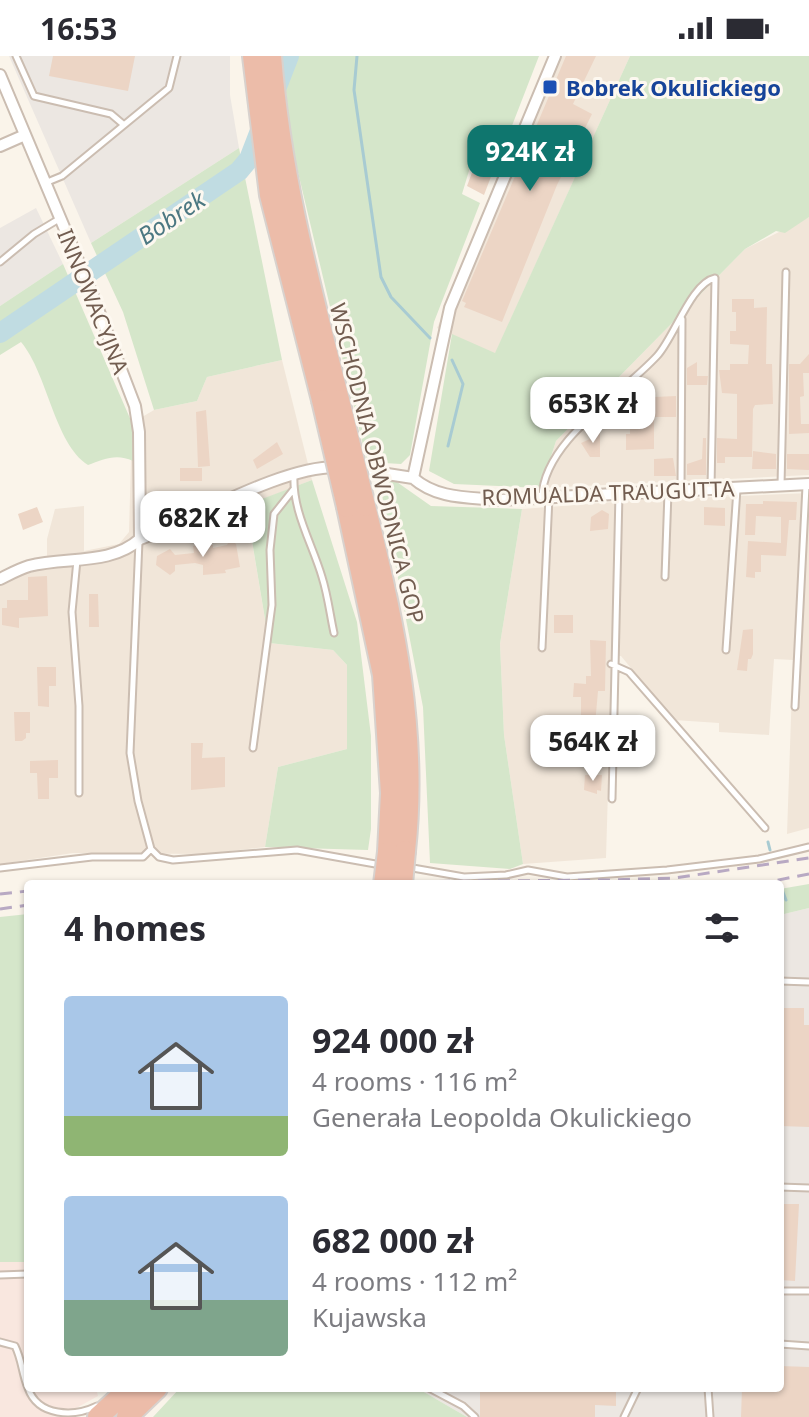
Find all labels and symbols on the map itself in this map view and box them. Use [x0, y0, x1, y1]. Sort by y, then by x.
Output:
place label: Bobrek Okulickiego [566, 72, 781, 102]
marker: Bobrek Okulickiego [541, 78, 559, 96]
pin: 924K zł [456, 125, 604, 193]
water label: Bobrek [131, 182, 212, 252]
street label: INNOWACYJNA [51, 224, 137, 379]
street label: WSCHODNIA OBWODNICA GOP [324, 300, 432, 626]
pin: 653K zł [519, 377, 667, 445]
street label: ROMUALDA TRAUGUTTA [481, 473, 736, 511]
pin: 682K zł [129, 491, 277, 559]
pin: 564K zł [519, 715, 667, 783]

